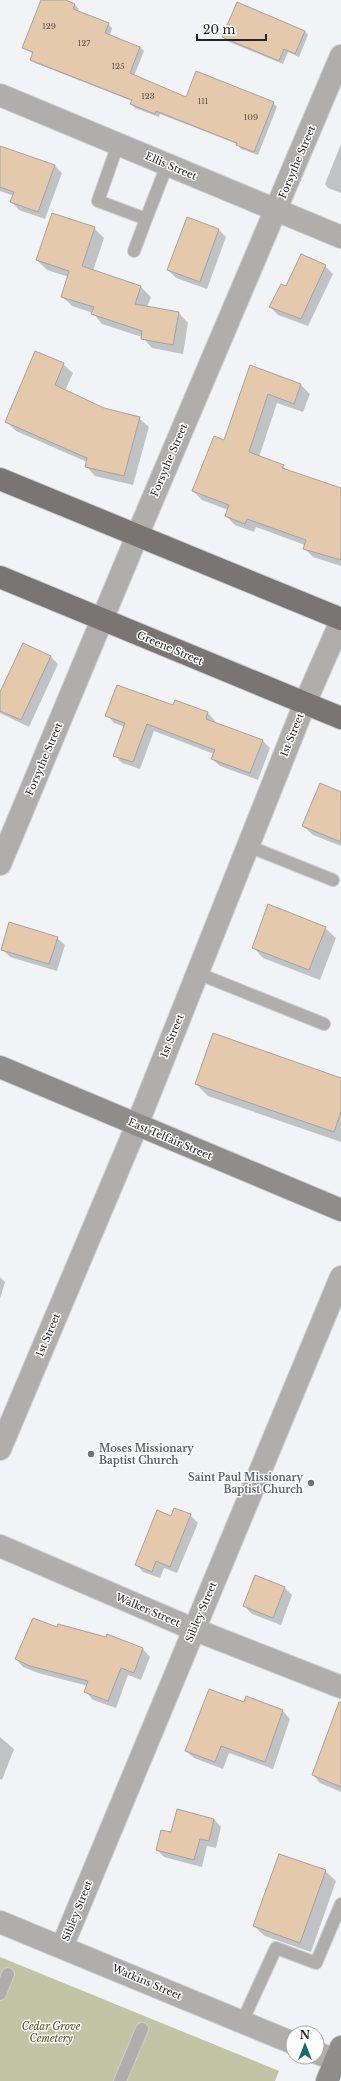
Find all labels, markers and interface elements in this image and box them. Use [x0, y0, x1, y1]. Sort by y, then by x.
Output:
scale bar [197, 16, 266, 42]
house number: 129 [42, 21, 56, 31]
text: 20 m [203, 22, 235, 37]
house number: 127 [78, 38, 91, 48]
house number: 125 [111, 61, 125, 71]
house number: 123 [141, 91, 155, 101]
house number: 111 [198, 96, 209, 106]
house number: 109 [244, 112, 258, 122]
street label: Forsythe Street [276, 123, 318, 200]
street label: Ellis Street [143, 149, 199, 183]
street label: Forsythe Street [148, 421, 190, 498]
street label: Greene Street [135, 628, 205, 668]
street label: 1st Street [277, 711, 307, 759]
street label: Forsythe Street [23, 720, 65, 797]
street label: 1st Street [157, 1012, 187, 1060]
street label: East Telfair Street [126, 1115, 214, 1163]
street label: 1st Street [33, 1311, 63, 1359]
place label: Moses Missionary Baptist Church [99, 1442, 194, 1467]
marker: Moses Missionary Baptist Church [86, 1449, 96, 1459]
place label: Saint Paul Missionary Baptist Church [188, 1471, 304, 1496]
marker: Saint Paul Missionary Baptist Church [306, 1478, 316, 1488]
street label: Sibley Street [182, 1580, 220, 1644]
street label: Walker Street [113, 1590, 182, 1629]
street label: Sibley Street [59, 1879, 95, 1943]
street label: Watkins Street [109, 1961, 184, 2003]
park label: Cedar Grove Cemetery [22, 2020, 81, 2045]
north arrow [285, 2025, 325, 2065]
text: N [300, 2028, 311, 2042]

